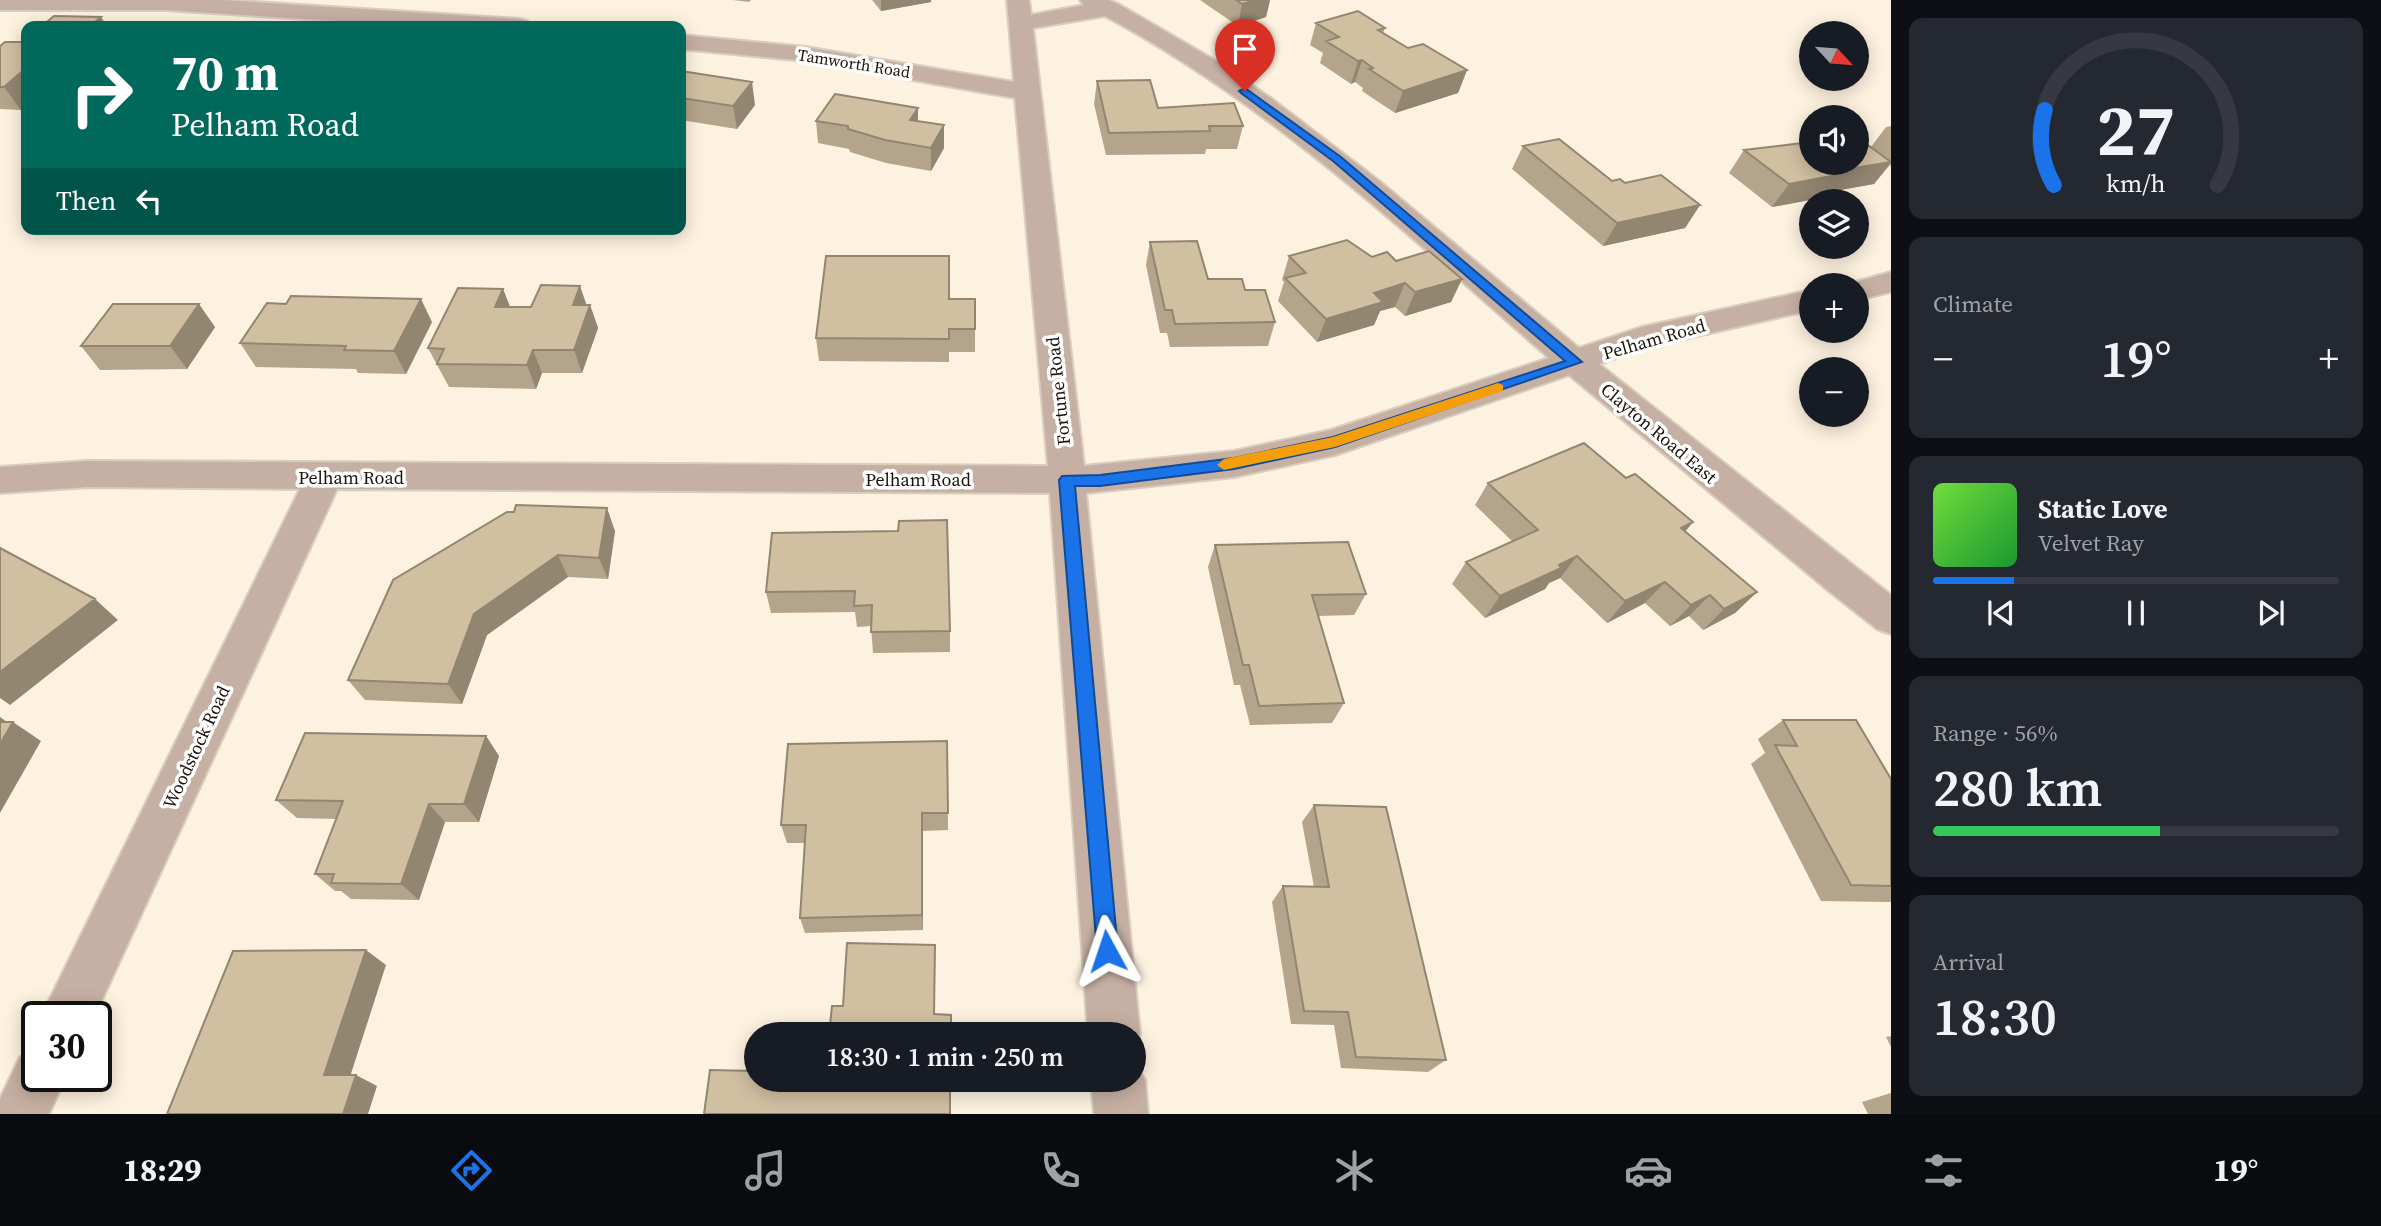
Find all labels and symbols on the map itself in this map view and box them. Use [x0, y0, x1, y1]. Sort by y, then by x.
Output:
pin [1215, 19, 1275, 91]
north arrow [1799, 21, 1869, 91]
street label: Tamworth Road [796, 43, 912, 83]
street label: Pelham Road [1600, 312, 1708, 366]
street label: Fortune Road [1040, 336, 1076, 446]
street label: Clayton Road East [1596, 377, 1722, 489]
street label: Pelham Road [298, 465, 404, 490]
street label: Pelham Road [865, 467, 971, 492]
street label: Woodstock Road [157, 681, 235, 813]
position arrow [1070, 914, 1144, 988]
speed limit sign: 30 [21, 1001, 112, 1092]

